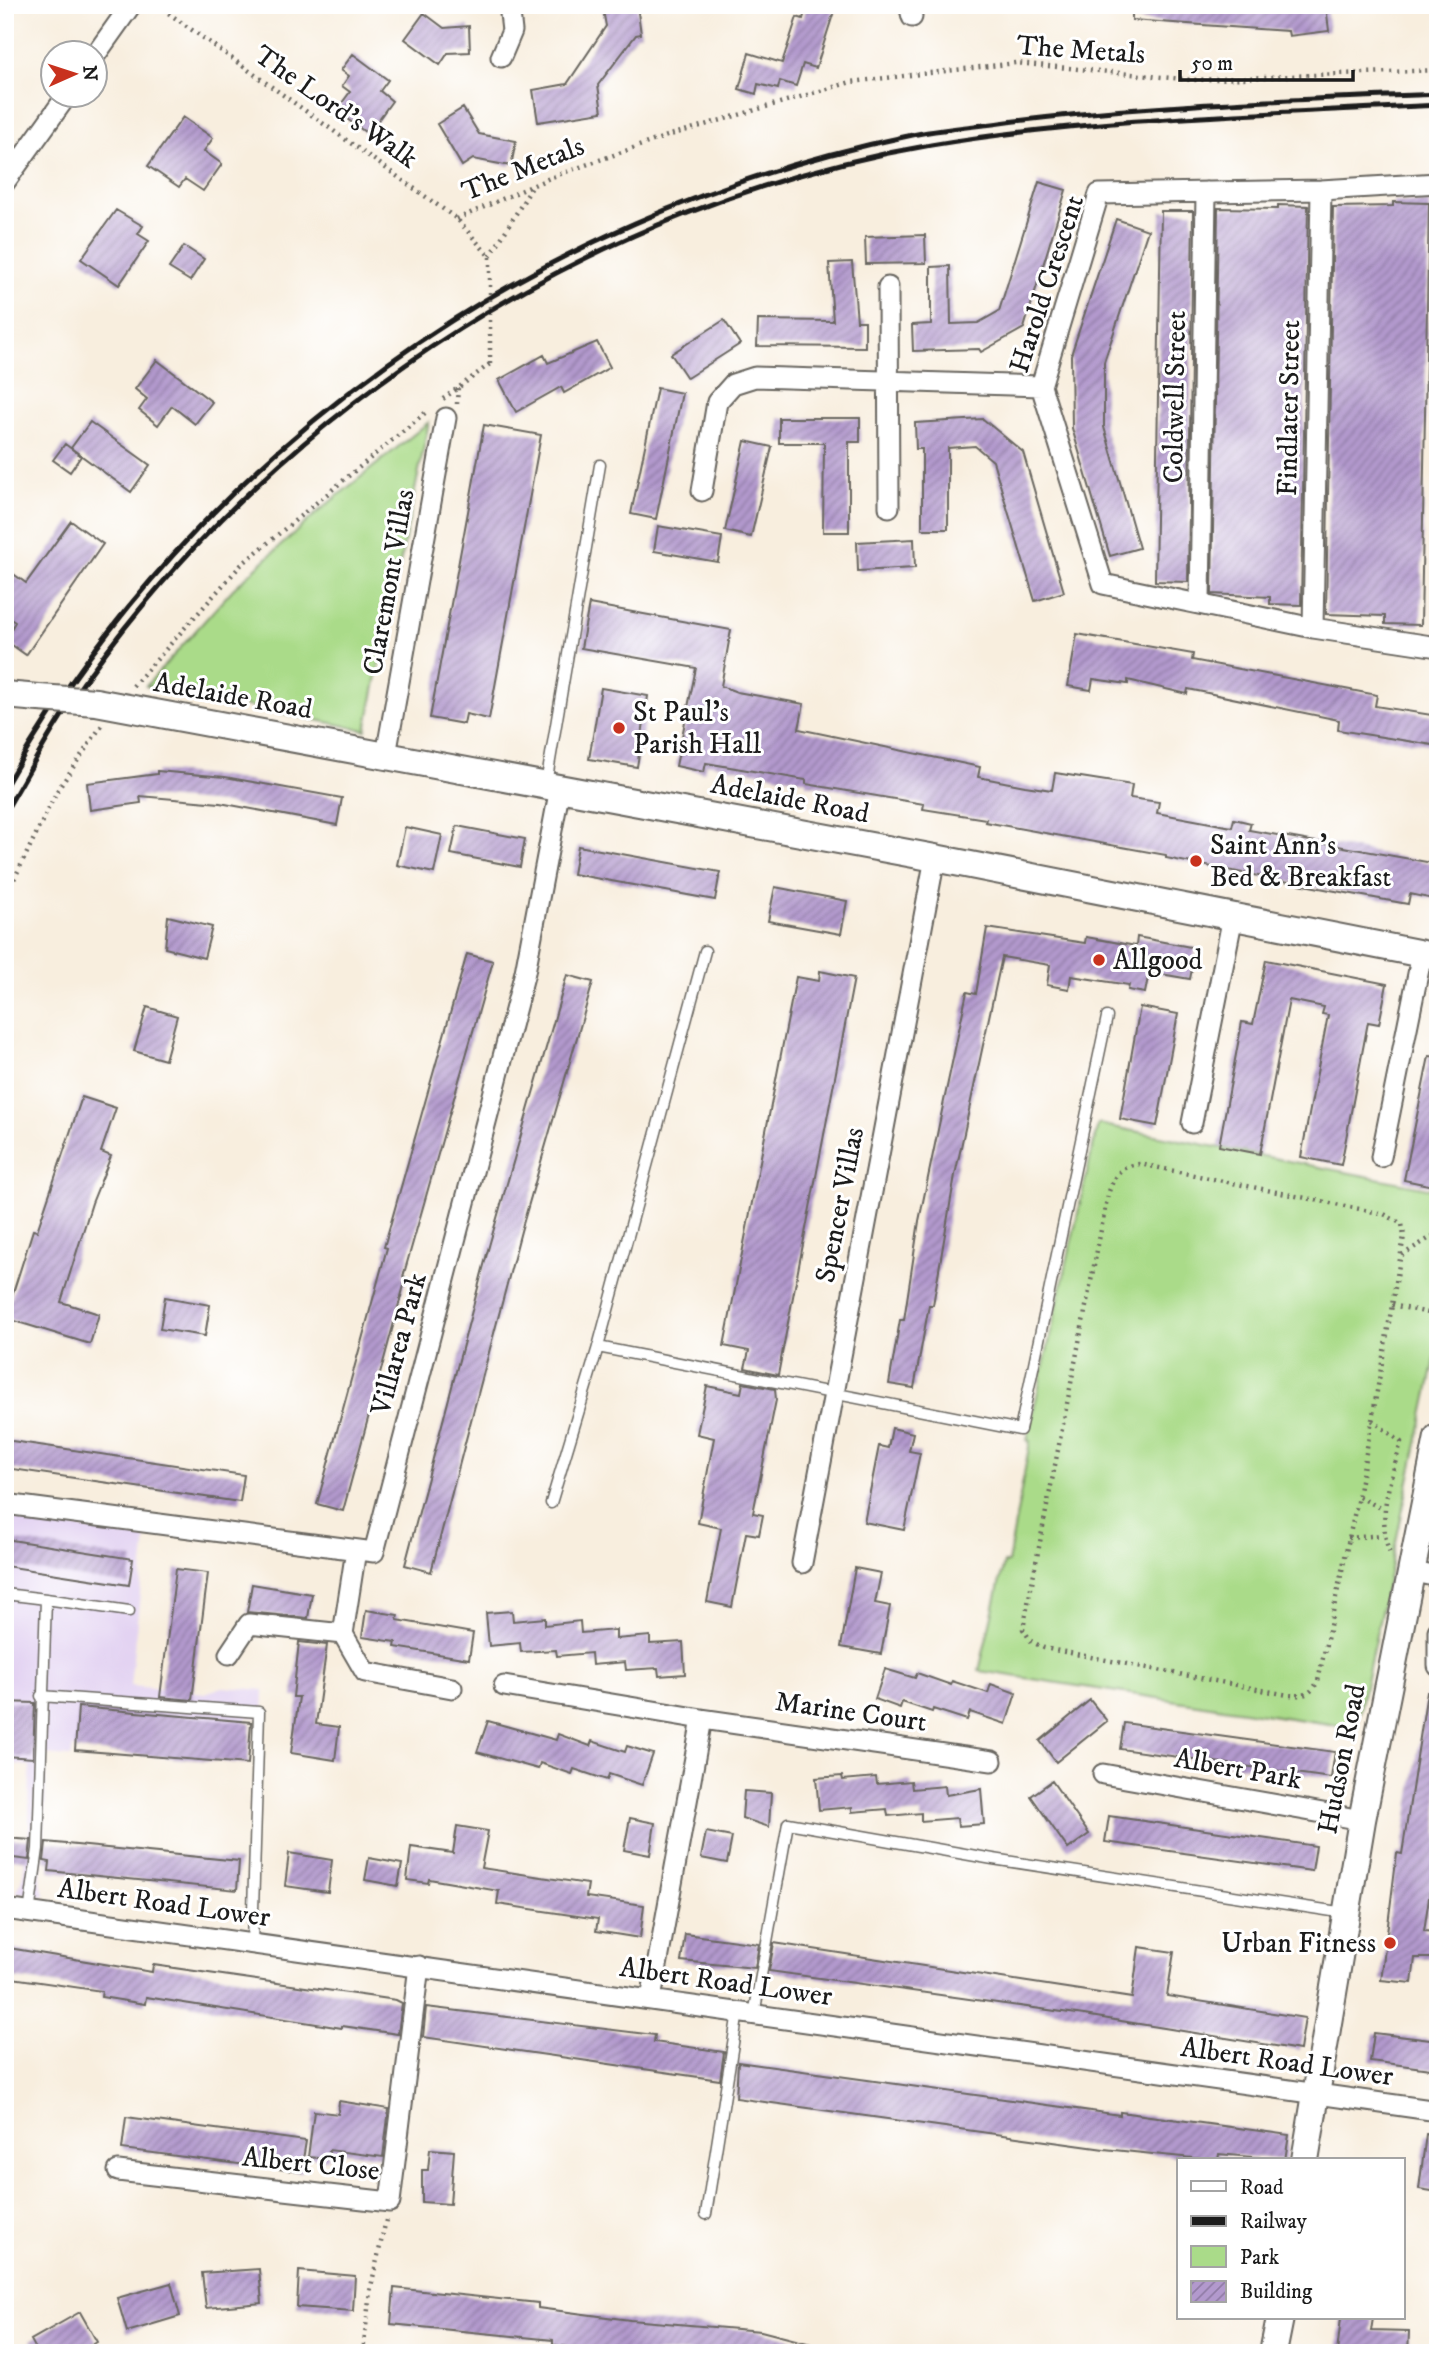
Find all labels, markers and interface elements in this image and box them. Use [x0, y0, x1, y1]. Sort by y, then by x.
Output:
street label: The Metals [1016, 28, 1146, 72]
north arrow [38, 38, 108, 108]
street label: The Lord's Walk [247, 38, 425, 176]
scale bar [1180, 38, 1354, 82]
text: 50 m [1191, 51, 1233, 77]
text: N [78, 65, 101, 82]
street label: The Metals [457, 129, 589, 209]
street label: Harold Crescent [1002, 191, 1092, 377]
street label: Coldwell Street [1156, 310, 1194, 484]
street label: Findlater Street [1270, 319, 1308, 497]
street label: Claremont Villas [355, 487, 423, 677]
street label: Adelaide Road [151, 665, 315, 727]
place label: St Paul's Parish Hall [633, 695, 762, 762]
marker: St Paul's Parish Hall [611, 720, 627, 736]
street label: Adelaide Road [708, 767, 872, 831]
place label: Saint Ann's Bed & Breakfast [1210, 828, 1391, 895]
marker: Saint Ann's Bed & Breakfast [1188, 853, 1204, 869]
place label: Allgood [1113, 943, 1203, 978]
marker: Allgood [1091, 952, 1107, 968]
street label: Spencer Villas [808, 1124, 872, 1286]
street label: Villarea Park [363, 1269, 435, 1420]
street label: Hudson Road [1310, 1681, 1374, 1837]
street label: Marine Court [773, 1684, 929, 1740]
street label: Albert Park [1172, 1741, 1305, 1797]
street label: Albert Road Lower [56, 1871, 273, 1935]
place label: Urban Fitness [1221, 1926, 1376, 1961]
marker: Urban Fitness [1382, 1935, 1398, 1951]
street label: Albert Road Lower [618, 1950, 835, 2014]
street label: Albert Road Lower [1179, 2030, 1396, 2094]
street label: Albert Close [241, 2139, 381, 2189]
legend [1177, 2158, 1404, 2320]
text: Road [1240, 2175, 1284, 2201]
text: Railway [1240, 2209, 1308, 2235]
text: Park [1240, 2245, 1280, 2271]
text: Building [1240, 2279, 1313, 2305]

